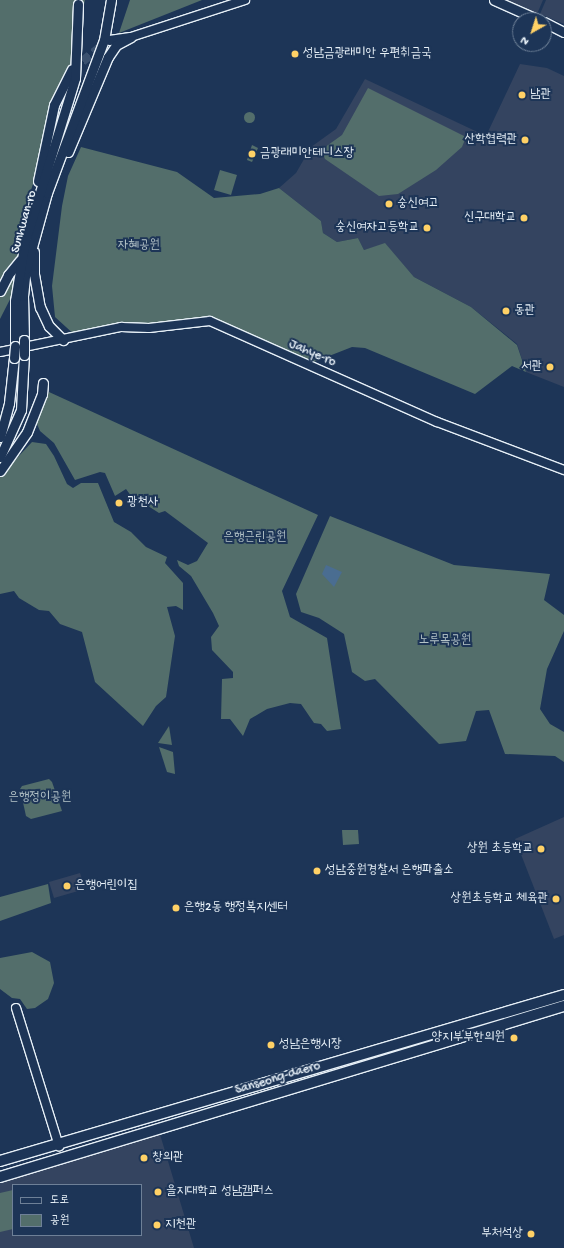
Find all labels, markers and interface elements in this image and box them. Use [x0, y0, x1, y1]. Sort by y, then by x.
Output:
north arrow [512, 12, 552, 52]
text: N [519, 34, 532, 47]
place label: 성남금광래미안 우편취금국 [303, 46, 432, 62]
marker: 성남금광래미안 우편취금국 [290, 49, 300, 59]
place label: 남관 [530, 87, 551, 103]
marker: 남관 [517, 90, 527, 100]
place label: 산학협력관 [465, 132, 517, 148]
marker: 산학협력관 [520, 135, 530, 145]
place label: 금광래미안테니스장 [260, 146, 354, 162]
marker: 금광래미안테니스장 [247, 149, 257, 159]
street label: Sunhwan-ro [9, 189, 41, 255]
place label: 숭신여고 [397, 196, 439, 212]
marker: 숭신여고 [384, 199, 394, 209]
place label: 신구대학교 [464, 210, 516, 226]
marker: 신구대학교 [519, 213, 529, 223]
place label: 숭신여자고등학교 [335, 220, 419, 236]
marker: 숭신여자고등학교 [422, 223, 432, 233]
park label: 자혜공원 [118, 238, 160, 254]
place label: 동관 [514, 303, 535, 319]
marker: 동관 [501, 306, 511, 316]
street label: Jahye-ro [286, 337, 338, 371]
place label: 서관 [521, 359, 542, 375]
marker: 서관 [545, 362, 555, 372]
place label: 광천사 [127, 495, 158, 511]
marker: 광천사 [114, 498, 124, 508]
park label: 은행근린공원 [224, 530, 286, 546]
park label: 노루목공원 [419, 633, 471, 649]
park label: 은행정이공원 [9, 790, 71, 806]
place label: 상원 초등학교 [467, 841, 533, 857]
marker: 상원 초등학교 [536, 844, 546, 854]
place label: 성남중원경찰서 은행파출소 [325, 863, 454, 879]
marker: 성남중원경찰서 은행파출소 [312, 866, 322, 876]
place label: 은행어린이집 [75, 878, 138, 894]
marker: 은행어린이집 [62, 881, 72, 891]
place label: 상원초등학교 체육관 [451, 891, 548, 907]
marker: 상원초등학교 체육관 [551, 894, 561, 904]
place label: 은행2동 행정복지센터 [184, 900, 288, 916]
marker: 은행2동 행정복지센터 [171, 903, 181, 913]
place label: 양지부부한의원 [432, 1030, 505, 1046]
marker: 양지부부한의원 [508, 1032, 520, 1044]
place label: 성남은행시장 [279, 1037, 342, 1053]
marker: 성남은행시장 [266, 1040, 276, 1050]
street label: Sanseong-daero [234, 1059, 322, 1099]
place label: 창의관 [152, 1150, 183, 1166]
marker: 창의관 [139, 1153, 149, 1163]
legend [12, 1184, 142, 1236]
place label: 을지대학교 성남캠퍼스 [166, 1184, 274, 1200]
marker: 을지대학교 성남캠퍼스 [153, 1187, 163, 1197]
text: 도로 [50, 1194, 69, 1208]
text: 공원 [50, 1214, 69, 1228]
place label: 지천관 [165, 1217, 196, 1233]
marker: 지천관 [152, 1220, 162, 1230]
place label: 부처석상 [481, 1226, 523, 1242]
marker: 부처석상 [526, 1229, 536, 1239]

